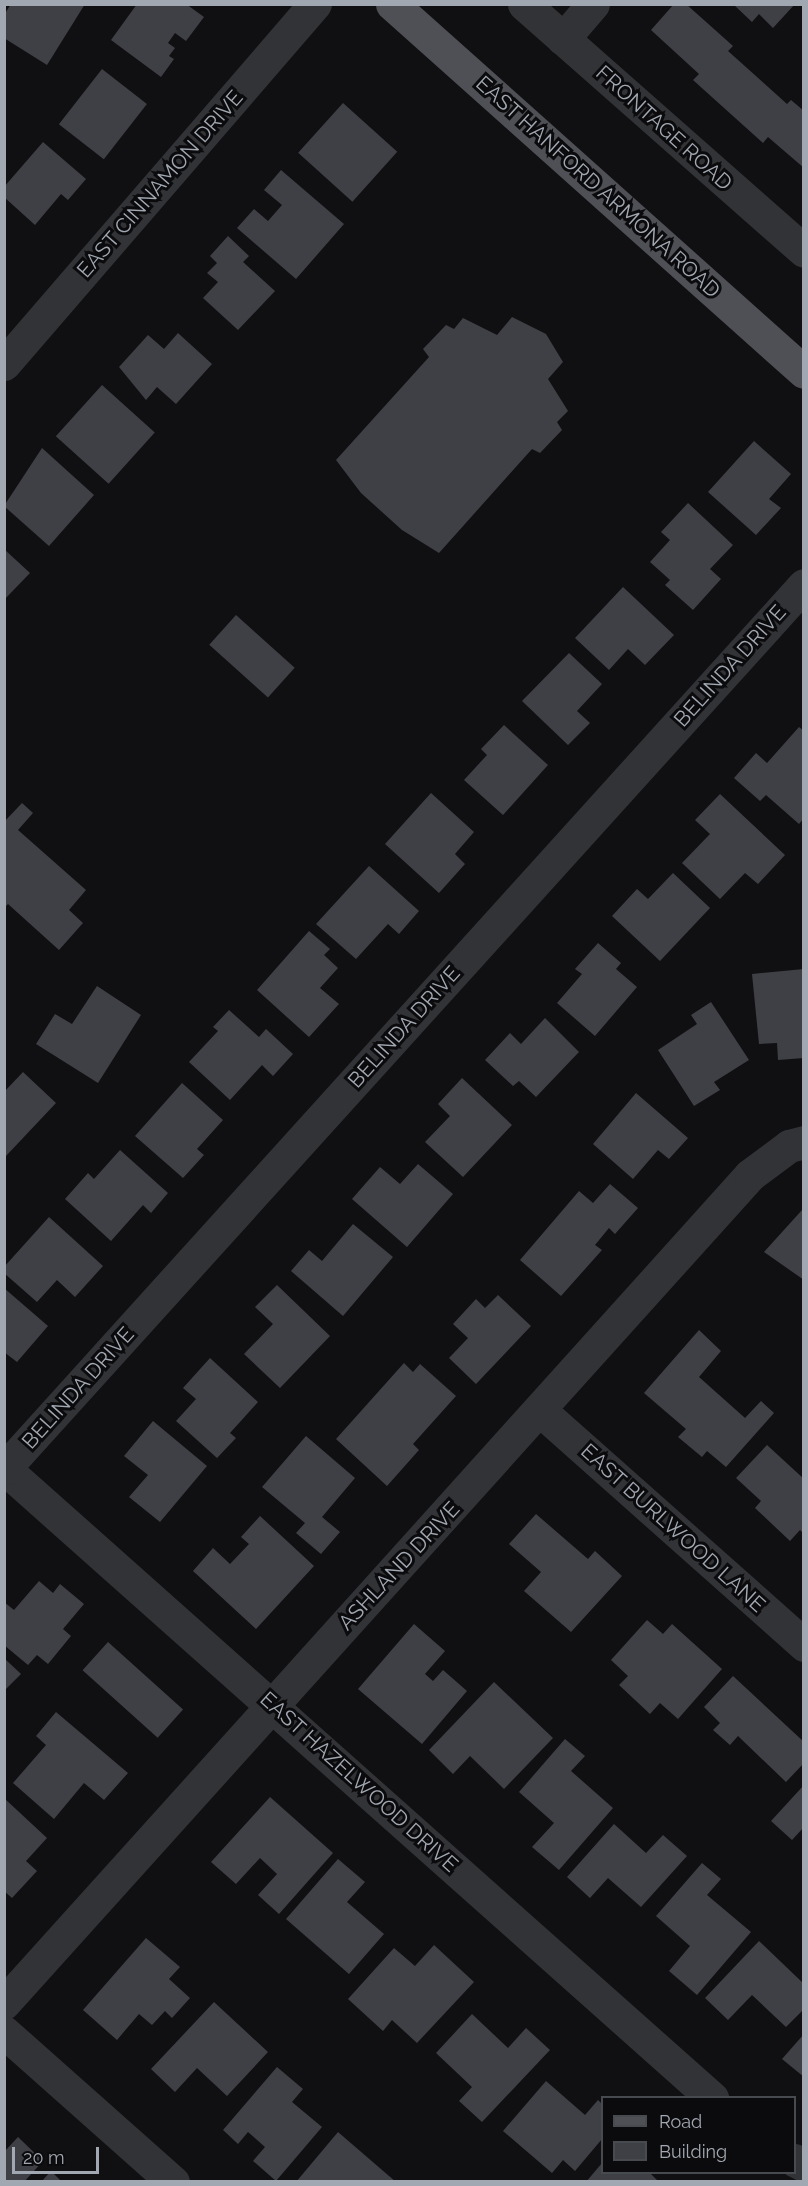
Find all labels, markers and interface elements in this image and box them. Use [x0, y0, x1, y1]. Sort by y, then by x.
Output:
street label: FRONTAGE ROAD [591, 60, 737, 196]
street label: EAST HANFORD ARMONA ROAD [470, 70, 726, 304]
street label: EAST CINNAMON DRIVE [72, 85, 248, 283]
street label: BELINDA DRIVE [669, 600, 791, 732]
street label: BELINDA DRIVE [343, 961, 465, 1093]
street label: BELINDA DRIVE [17, 1322, 139, 1454]
street label: EAST BURLWOOD LANE [575, 1438, 771, 1618]
street label: ASHLAND DRIVE [333, 1497, 465, 1635]
street label: EAST HAZELWOOD DRIVE [255, 1686, 463, 1878]
legend [601, 2096, 796, 2174]
text: Road [659, 2111, 702, 2132]
scale bar [15, 2135, 102, 2173]
text: Building [659, 2141, 727, 2162]
text: 20 m [23, 2147, 65, 2168]

